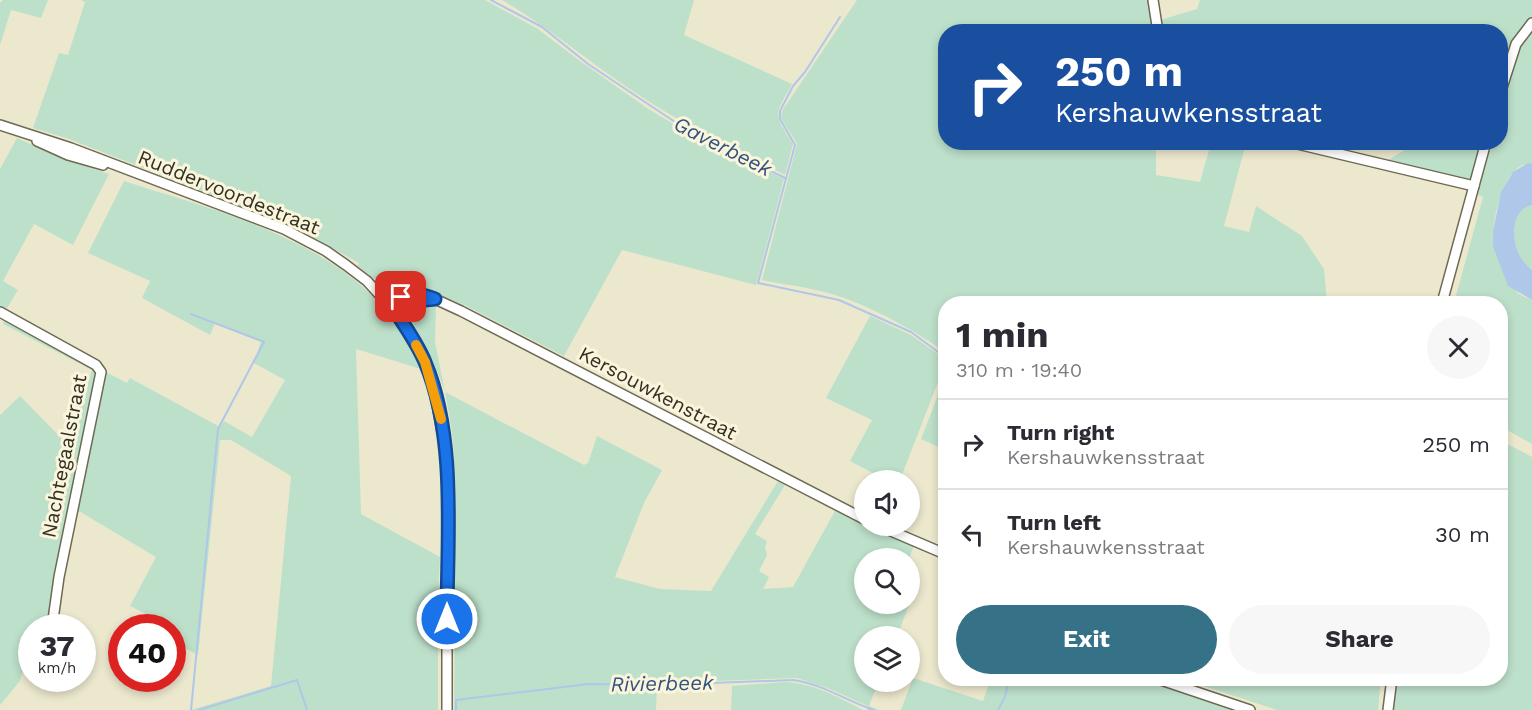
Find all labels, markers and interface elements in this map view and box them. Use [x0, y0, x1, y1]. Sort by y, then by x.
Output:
text: 250 m [1055, 47, 1183, 96]
icon: right [956, 48, 1034, 126]
text: Kershauwkensstraat [1055, 97, 1322, 129]
water label: Gaverbeek [670, 111, 777, 182]
street label: Ruddervoordestraat [135, 145, 324, 240]
pin [375, 271, 426, 322]
icon: arrive [384, 280, 417, 313]
text: 1 min [956, 314, 1048, 356]
button: close [1427, 316, 1490, 379]
street label: Kersouwkenstraat [575, 341, 742, 445]
text: 310 m · 19:40 [956, 358, 1082, 382]
street label: Nachtegaalstraat [36, 372, 92, 540]
text: Turn right [1007, 420, 1114, 445]
icon: right [956, 428, 989, 461]
text: 250 m [1422, 432, 1490, 457]
text: Kershauwkensstraat [1007, 445, 1205, 469]
map controls [854, 470, 920, 692]
button: sound [854, 470, 920, 536]
text: Turn left [1007, 510, 1101, 535]
icon: left [956, 518, 989, 551]
text: 30 m [1435, 522, 1490, 547]
text: Kershauwkensstraat [1007, 535, 1205, 559]
button: search [854, 548, 920, 614]
position arrow [415, 587, 479, 651]
button: Exit [956, 605, 1217, 674]
button: Share [1229, 605, 1490, 674]
speed limit sign: 40 [108, 614, 186, 692]
button: layers [854, 626, 920, 692]
text: 37 [39, 628, 75, 663]
text: km/h [38, 659, 76, 677]
water label: Rivierbeek [610, 670, 714, 696]

